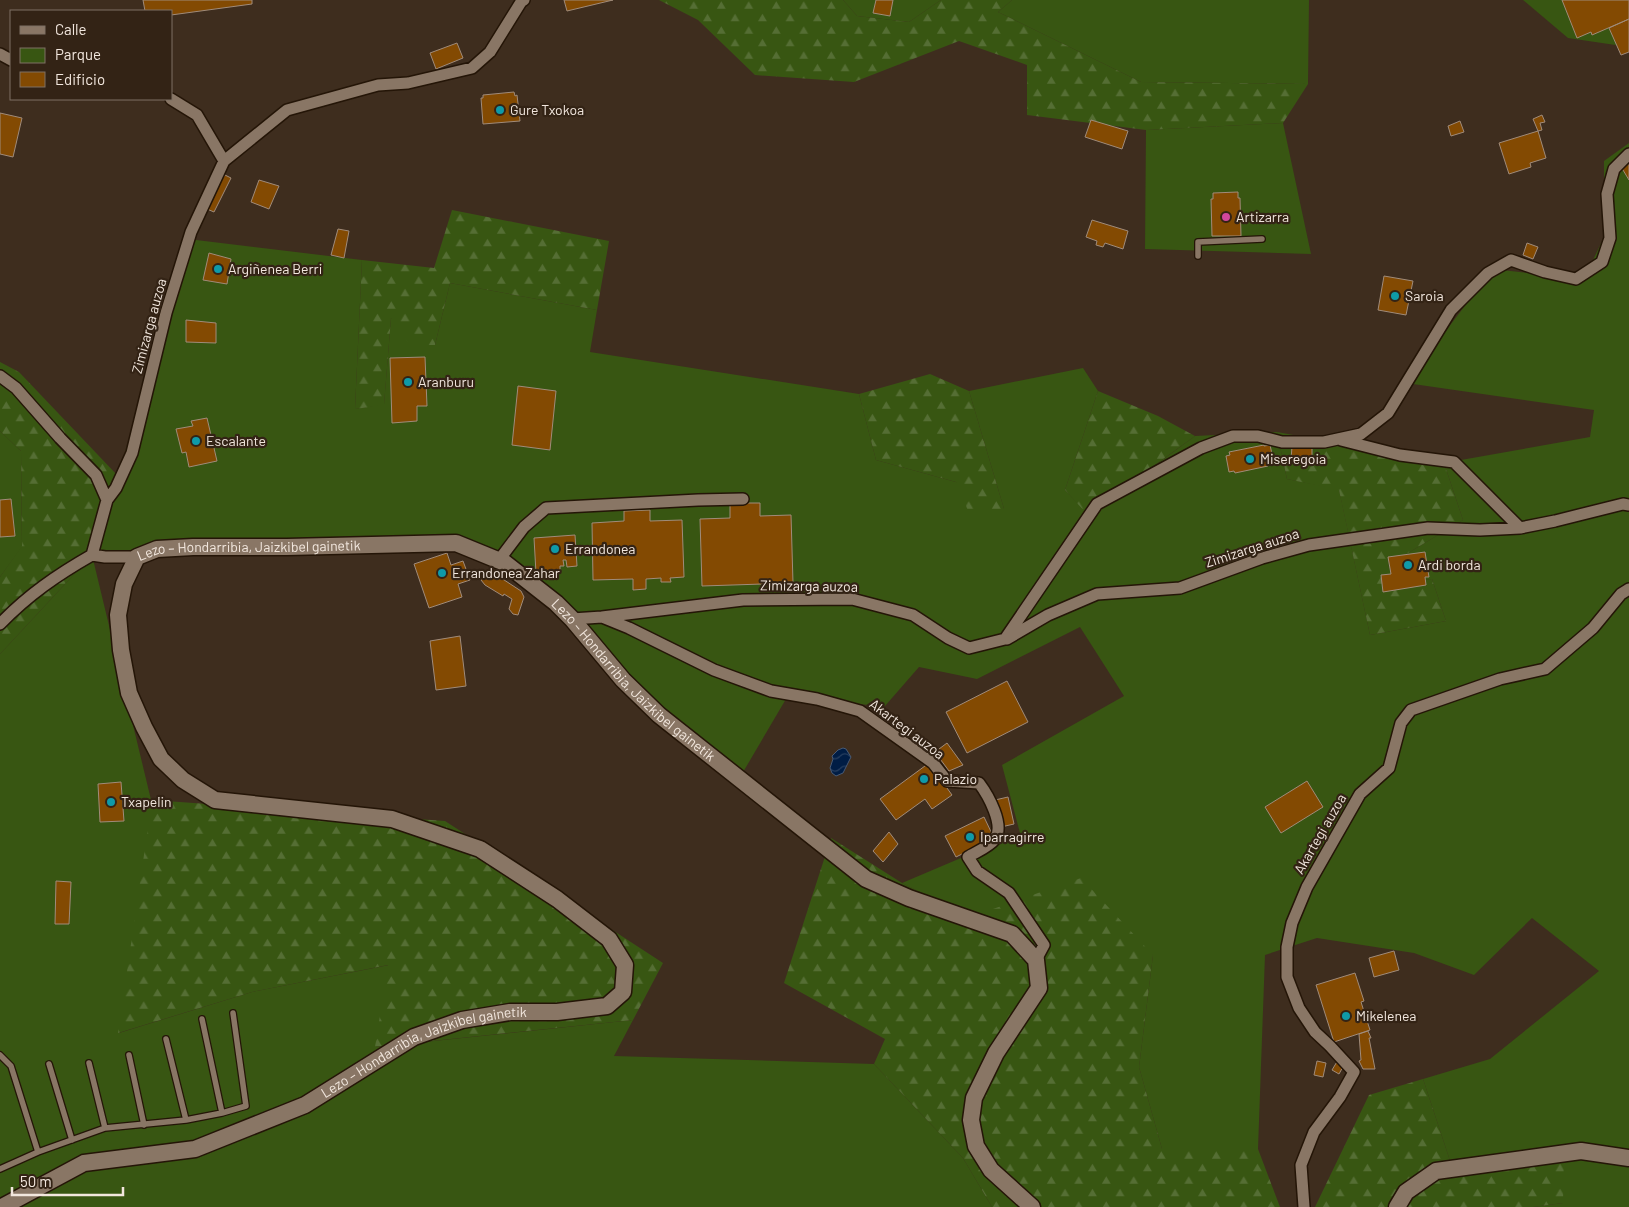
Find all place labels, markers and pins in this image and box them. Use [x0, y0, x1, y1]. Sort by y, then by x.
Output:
place label: Gure Txokoa [510, 101, 584, 118]
marker: Gure Txokoa [494, 104, 506, 116]
place label: Artizarra [1236, 208, 1289, 225]
marker: Artizarra [1220, 211, 1232, 223]
place label: Argiñenea Berri [228, 260, 322, 277]
marker: Argiñenea Berri [212, 263, 224, 275]
place label: Saroia [1405, 287, 1444, 304]
marker: Saroia [1389, 290, 1401, 302]
place label: Aranburu [418, 373, 474, 390]
marker: Aranburu [402, 376, 414, 388]
place label: Escalante [206, 432, 266, 449]
marker: Escalante [190, 435, 202, 447]
place label: Miseregoia [1260, 450, 1326, 467]
marker: Miseregoia [1244, 453, 1256, 465]
place label: Errandonea [565, 540, 636, 557]
marker: Errandonea [549, 543, 561, 555]
place label: Ardi borda [1418, 556, 1481, 573]
marker: Ardi borda [1402, 559, 1414, 571]
place label: Errandonea Zahar [452, 564, 560, 581]
marker: Errandonea Zahar [436, 567, 448, 579]
place label: Palazio [934, 770, 977, 787]
marker: Palazio [918, 773, 930, 785]
place label: Txapelin [121, 793, 172, 810]
marker: Txapelin [105, 796, 117, 808]
place label: Iparragirre [980, 828, 1044, 845]
marker: Iparragirre [964, 831, 976, 843]
place label: Mikelenea [1356, 1007, 1416, 1024]
marker: Mikelenea [1340, 1010, 1352, 1022]

